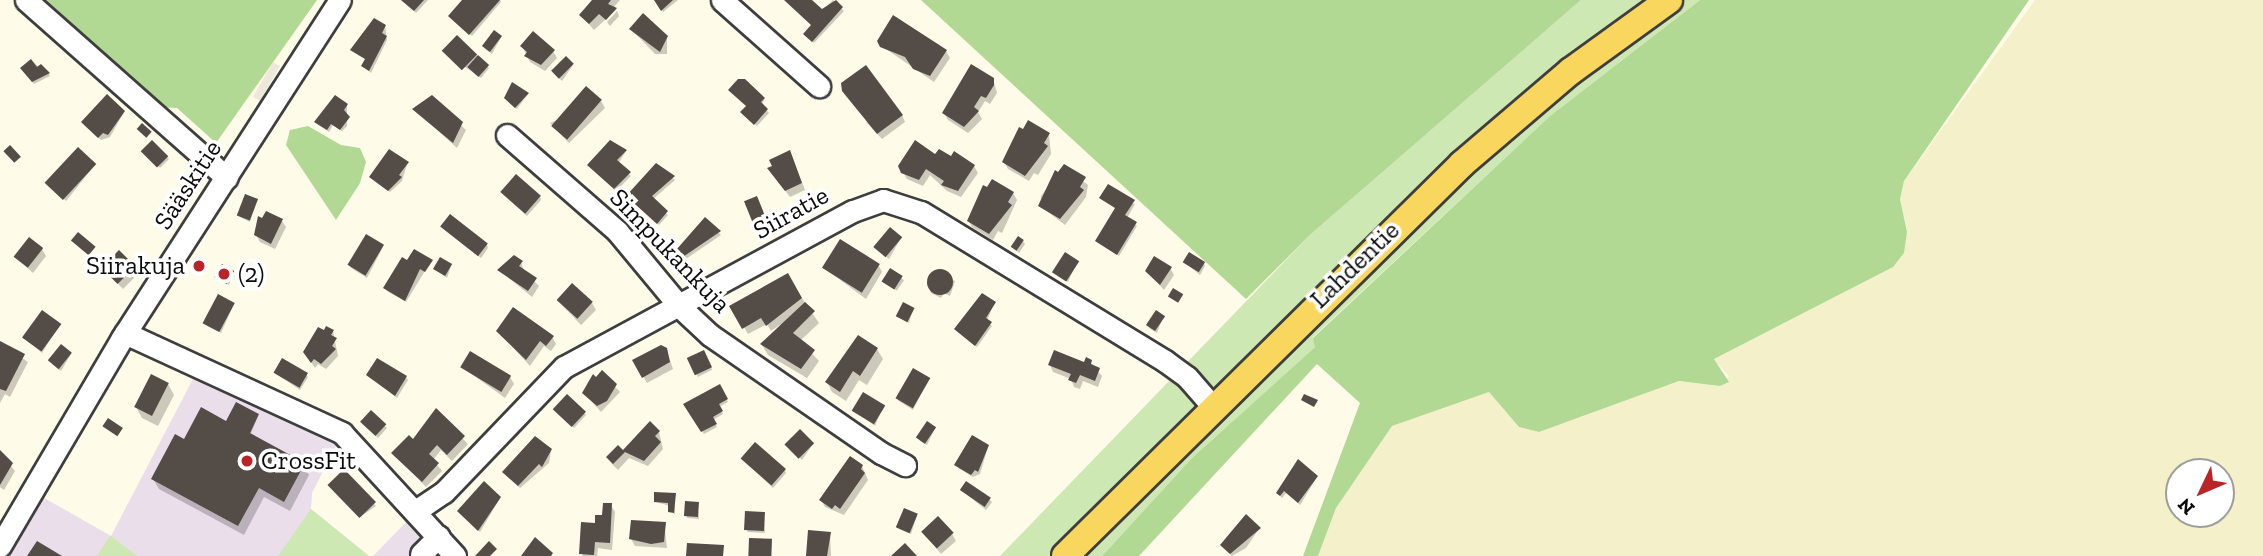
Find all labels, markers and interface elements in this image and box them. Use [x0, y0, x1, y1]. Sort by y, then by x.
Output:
street label: Sääskitie [148, 134, 228, 236]
street label: Siiratie [748, 180, 834, 246]
street label: Simpukankuja [603, 182, 737, 320]
street label: Lahdentie [1304, 215, 1406, 315]
place label: Siirakuja [86, 250, 185, 282]
marker: Siirakuja [191, 258, 207, 274]
place label: (2) [238, 258, 264, 290]
marker: (2) [216, 266, 232, 282]
place label: CrossFit [261, 445, 356, 477]
marker: CrossFit [239, 453, 255, 469]
north arrow [2165, 458, 2235, 528]
text: N [2173, 493, 2199, 520]

